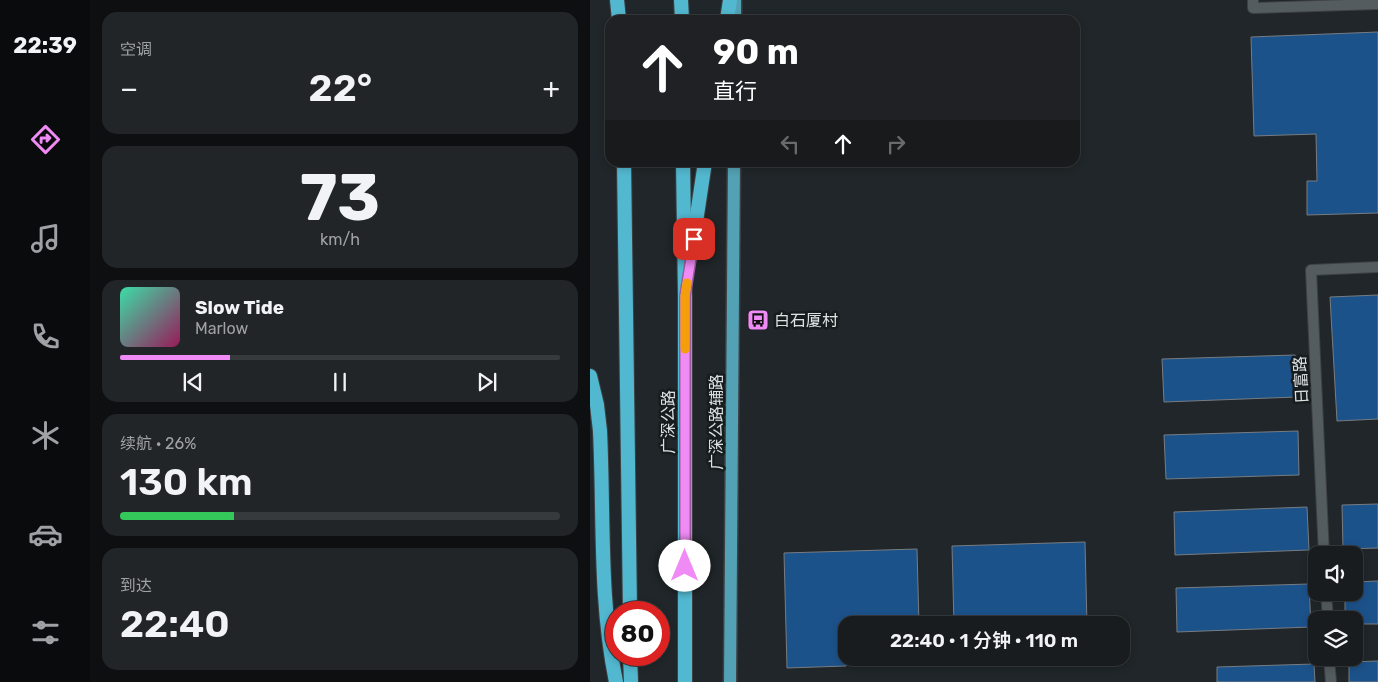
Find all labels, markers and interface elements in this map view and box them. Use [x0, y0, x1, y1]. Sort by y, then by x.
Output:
text: 90 m [713, 31, 799, 73]
text: 22:39 [13, 32, 77, 59]
icon: ahead [630, 35, 695, 100]
text: 空调 [120, 40, 152, 59]
text: 22° [309, 65, 372, 111]
text: − [120, 72, 138, 105]
text: + [543, 72, 560, 105]
text: 直行 [713, 78, 757, 105]
icon: directions [28, 122, 63, 157]
icon: left [776, 130, 804, 158]
icon: ahead [829, 130, 857, 158]
icon: right [882, 130, 910, 158]
text: 73 [300, 159, 380, 236]
pin [673, 218, 715, 260]
icon: music [28, 221, 63, 256]
icon: arrive [680, 225, 708, 253]
text: km/h [320, 230, 360, 249]
text: Slow Tide [195, 296, 284, 319]
bus stop icon: 白石厦村 [746, 308, 770, 332]
place label: 白石厦村 [774, 311, 838, 330]
icon: phone [28, 319, 63, 354]
text: Marlow [195, 319, 248, 338]
street label: 日富路 [1290, 356, 1312, 404]
icon: previous [179, 368, 207, 396]
icon: pause [326, 368, 354, 396]
icon: next [473, 368, 501, 396]
street label: 广深公路辅路 [707, 374, 726, 470]
street label: 广深公路 [659, 390, 678, 454]
icon: climate [28, 418, 63, 453]
text: 续航 · 26% [120, 434, 196, 453]
text: 130 km [120, 459, 253, 505]
icon: car [28, 517, 63, 552]
position arrow [658, 539, 710, 591]
map controls [1308, 546, 1363, 666]
button: sound [1308, 546, 1363, 601]
text: 到达 [120, 576, 152, 595]
text: 22:40 [120, 601, 230, 647]
speed limit sign: 80 [605, 601, 670, 666]
button: layers [1308, 611, 1363, 666]
icon: filters [28, 615, 63, 650]
text: 22:40 · 1 分钟 · 110 m [890, 629, 1078, 652]

